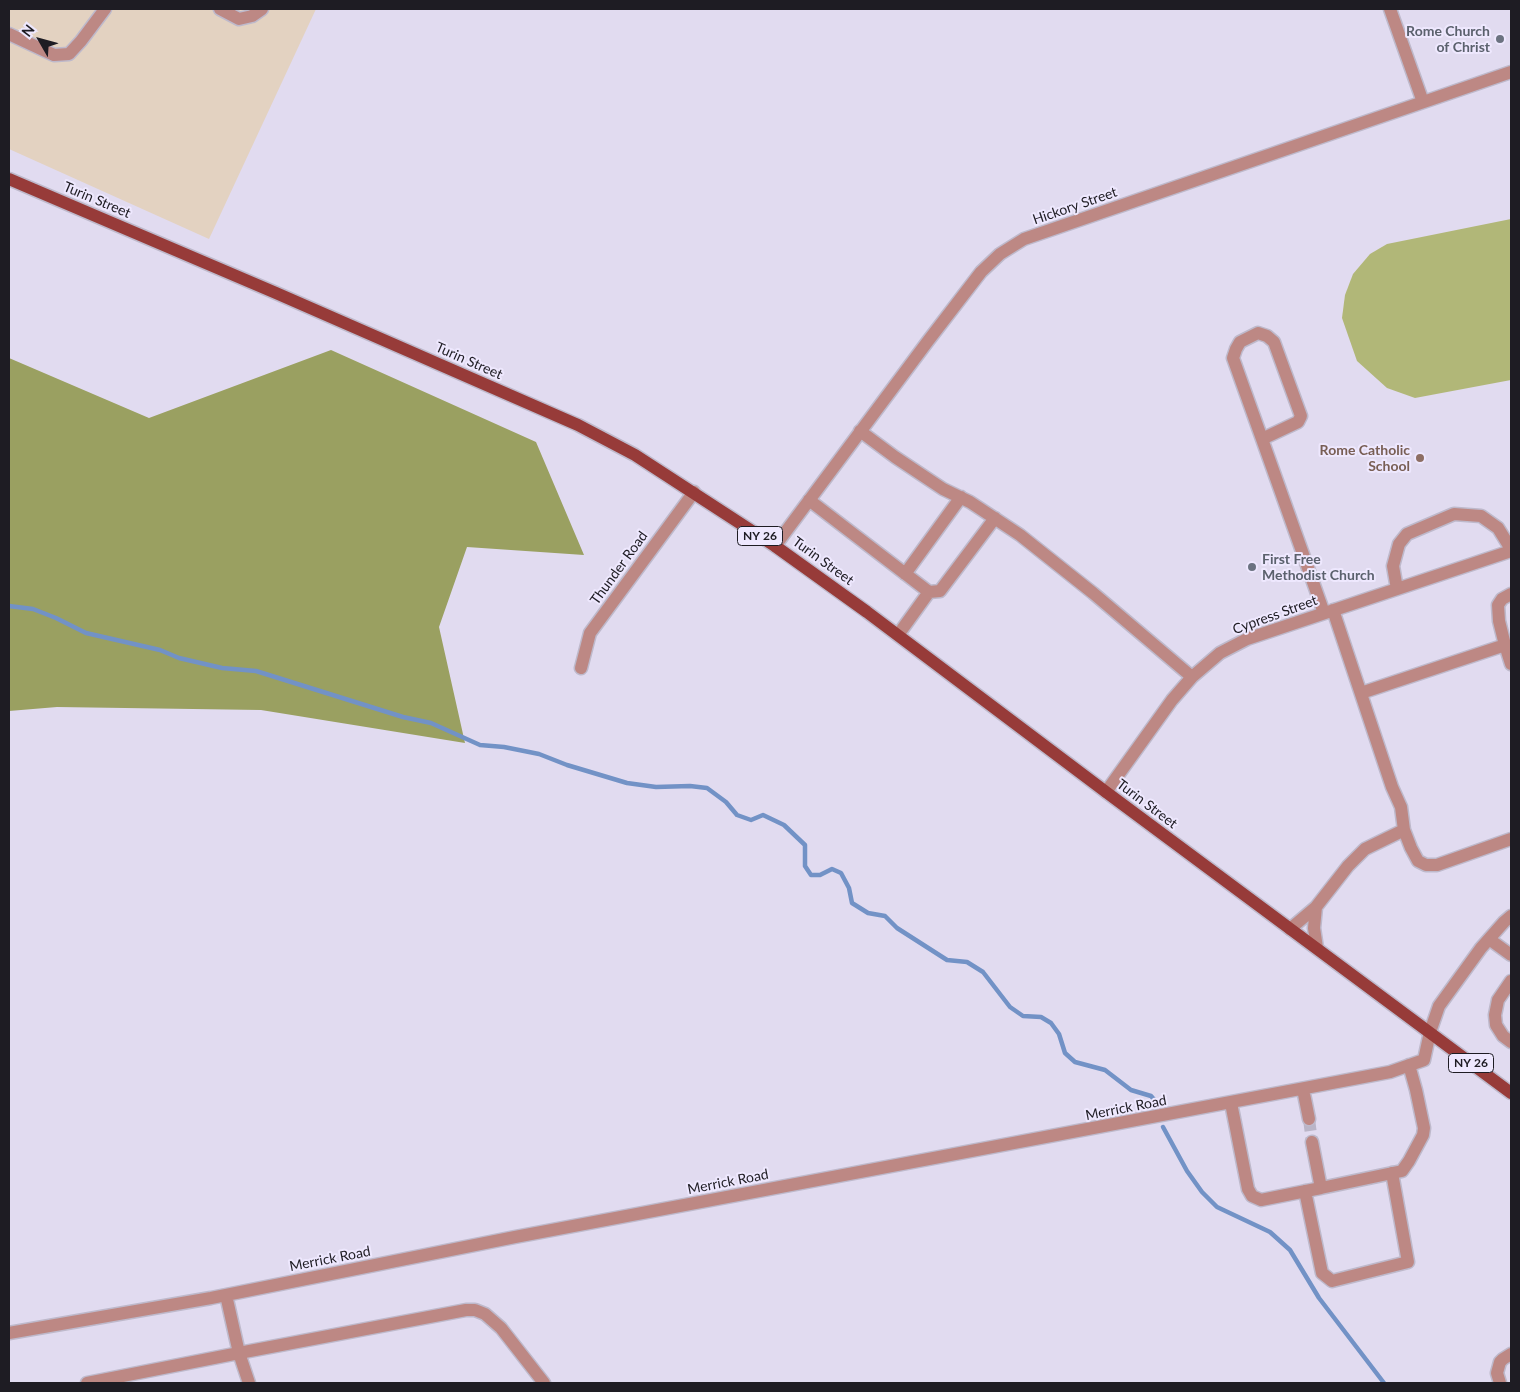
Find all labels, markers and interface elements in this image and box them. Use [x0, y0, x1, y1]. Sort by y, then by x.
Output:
north arrow [15, 15, 65, 65]
text: N [18, 21, 38, 40]
place label: Rome Church of Christ [1406, 23, 1490, 56]
marker: Rome Church of Christ [1494, 33, 1506, 45]
street label: Turin Street [61, 178, 133, 222]
street label: Hickory Street [1031, 184, 1119, 228]
street label: Turin Street [433, 339, 505, 383]
place label: Rome Catholic School [1320, 442, 1410, 474]
marker: Rome Catholic School [1414, 452, 1426, 464]
road number: NY 26 [738, 526, 782, 546]
street label: Thunder Road [587, 528, 651, 608]
street label: Turin Street [789, 533, 857, 589]
place label: First Free Methodist Church [1262, 551, 1375, 584]
marker: First Free Methodist Church [1246, 561, 1258, 573]
street label: Cypress Street [1230, 592, 1320, 638]
street label: Turin Street [1113, 776, 1181, 832]
road number: NY 26 [1448, 1054, 1494, 1072]
street label: Merrick Road [1084, 1092, 1168, 1124]
street label: Merrick Road [686, 1166, 770, 1198]
street label: Merrick Road [288, 1243, 372, 1275]

